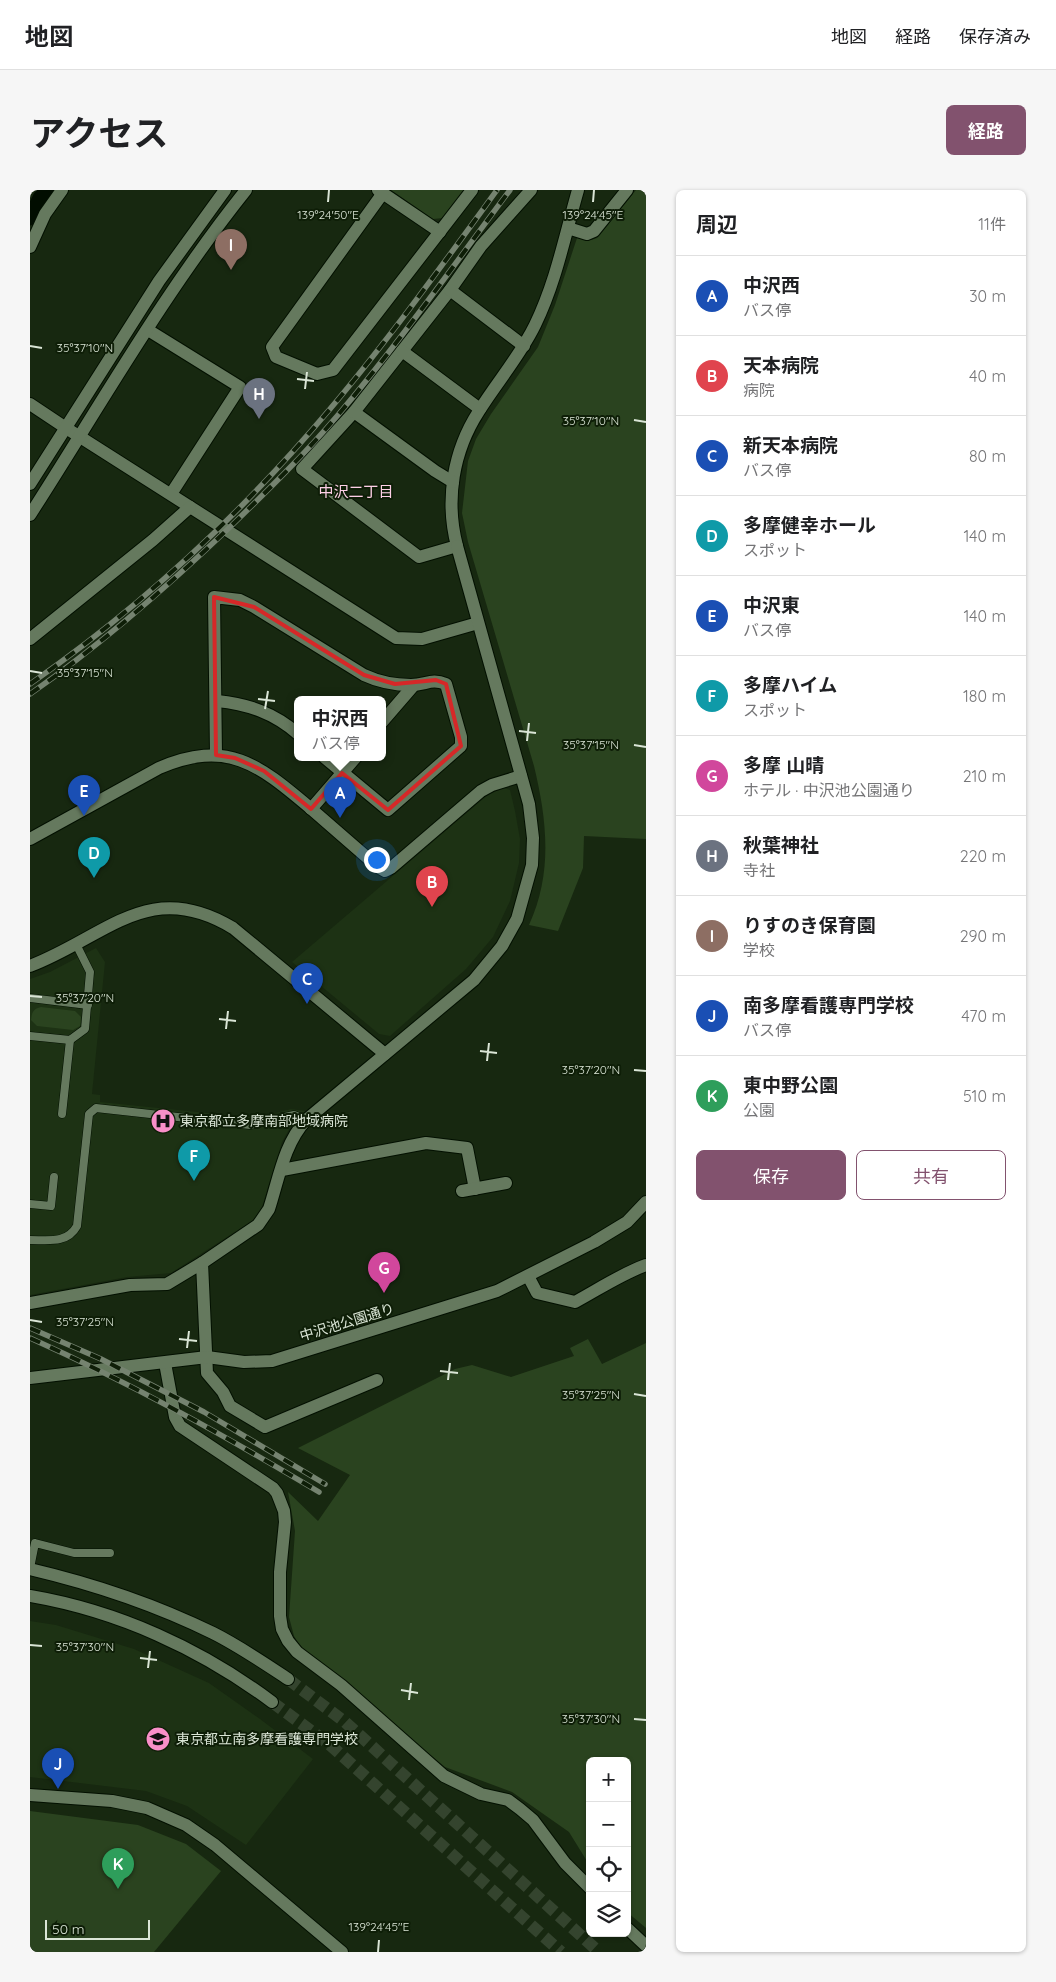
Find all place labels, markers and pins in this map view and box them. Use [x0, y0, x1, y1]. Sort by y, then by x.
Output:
pin: I [215, 229, 247, 270]
pin: H [243, 378, 275, 419]
pin: E [68, 775, 100, 816]
pin: A [324, 777, 356, 818]
pin: D [78, 837, 110, 878]
pin: B [416, 866, 448, 907]
pin: C [291, 963, 323, 1004]
hospital icon: 東京都立多摩南部地域病院 [150, 1108, 176, 1134]
place label: 東京都立多摩南部地域病院 [180, 1112, 348, 1130]
pin: F [178, 1140, 210, 1181]
pin: G [368, 1252, 400, 1293]
school or university icon: 東京都立南多摩看護専門学校 [145, 1726, 171, 1752]
place label: 東京都立南多摩看護専門学校 [176, 1730, 358, 1748]
pin: J [42, 1748, 74, 1789]
pin: K [102, 1848, 134, 1889]

